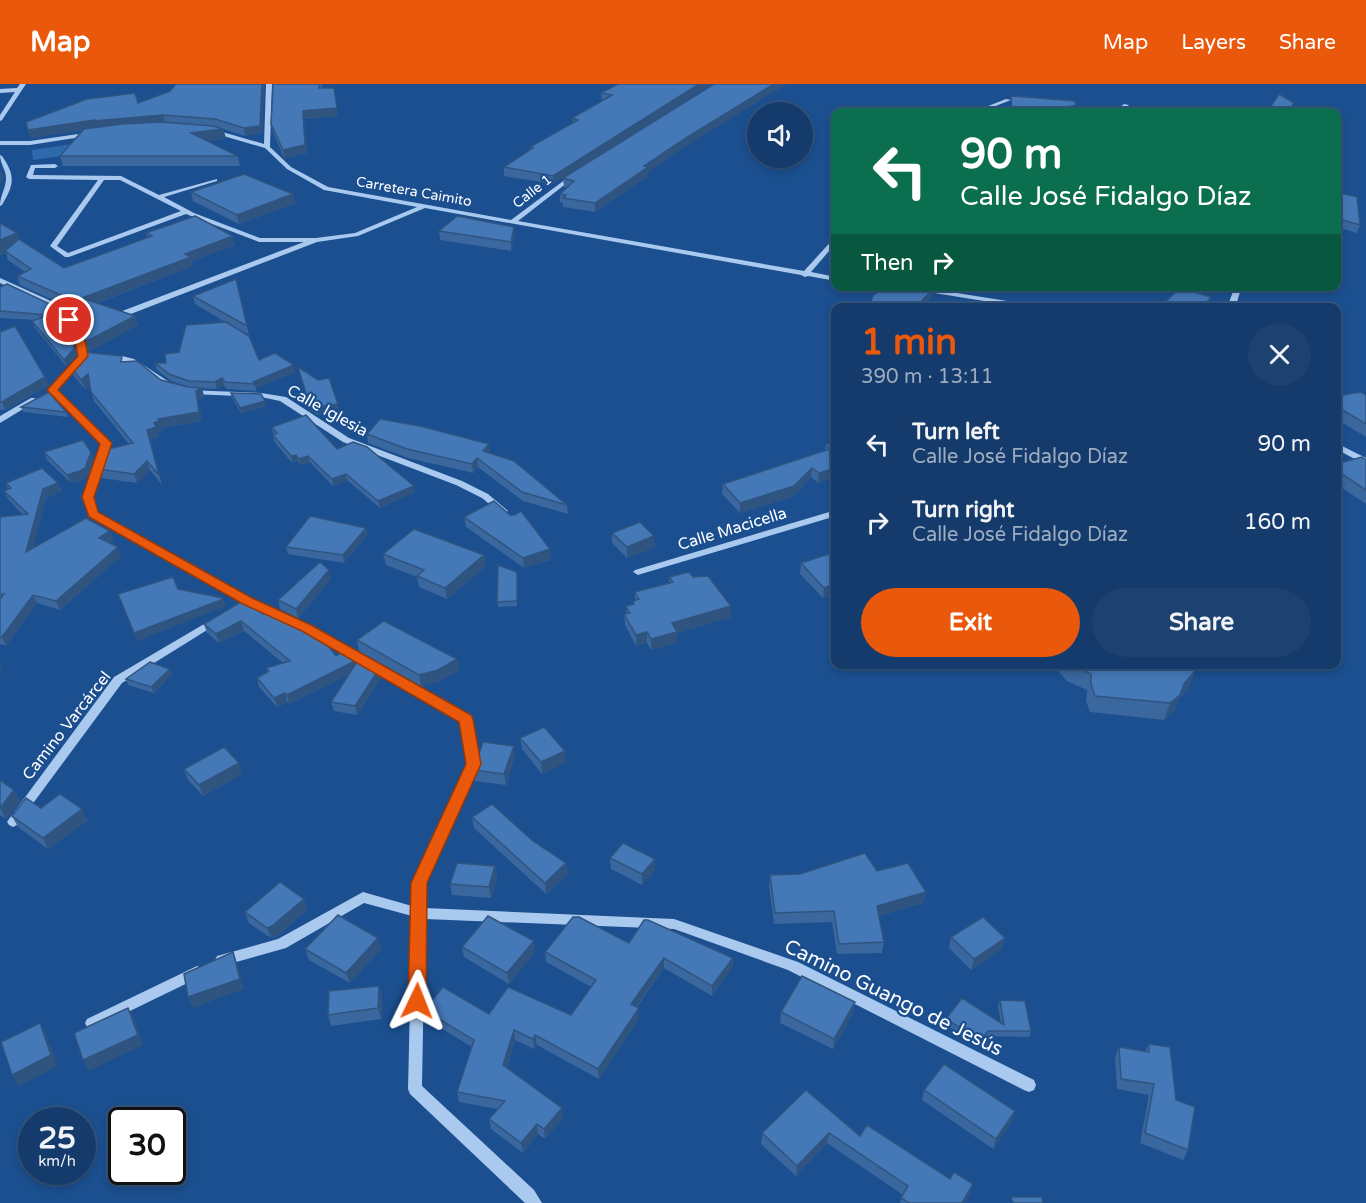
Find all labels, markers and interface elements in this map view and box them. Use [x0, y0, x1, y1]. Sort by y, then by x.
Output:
text: Map [30, 25, 90, 59]
text: Map [1103, 30, 1148, 55]
text: Layers [1181, 30, 1246, 55]
text: Share [1279, 30, 1336, 55]
map controls [747, 102, 813, 168]
button: sound [747, 102, 813, 168]
text: 90 m [960, 129, 1062, 180]
icon: left [861, 132, 939, 210]
street label: Calle 1 [509, 171, 555, 212]
street label: Carretera Caimito [355, 173, 473, 210]
text: Calle José Fidalgo Díaz [960, 180, 1252, 213]
icon: right [926, 246, 959, 279]
text: Then [861, 250, 914, 276]
pin [43, 294, 94, 345]
icon: arrive [52, 303, 85, 336]
text: 1 min [861, 321, 957, 364]
button: close [1248, 323, 1311, 386]
text: 390 m · 13:11 [861, 365, 993, 389]
street label: Calle Iglesia [284, 380, 371, 441]
text: Turn left [912, 419, 1000, 445]
icon: left [861, 428, 894, 461]
text: 90 m [1257, 431, 1311, 457]
text: Calle José Fidalgo Díaz [912, 445, 1128, 469]
text: Turn right [912, 497, 1014, 523]
street label: Calle Macicella [675, 503, 789, 555]
icon: right [861, 506, 894, 539]
text: 160 m [1244, 509, 1311, 535]
text: Calle José Fidalgo Díaz [912, 523, 1128, 547]
button: Exit [861, 588, 1080, 657]
button: Share [1092, 588, 1311, 657]
street label: Camino Varcárcel [18, 667, 115, 784]
street label: Camino Guango de Jesús [780, 935, 1007, 1061]
position arrow [385, 969, 449, 1033]
speed limit sign: 30 [108, 1107, 186, 1185]
text: 25 [38, 1120, 76, 1157]
text: km/h [38, 1152, 76, 1170]

